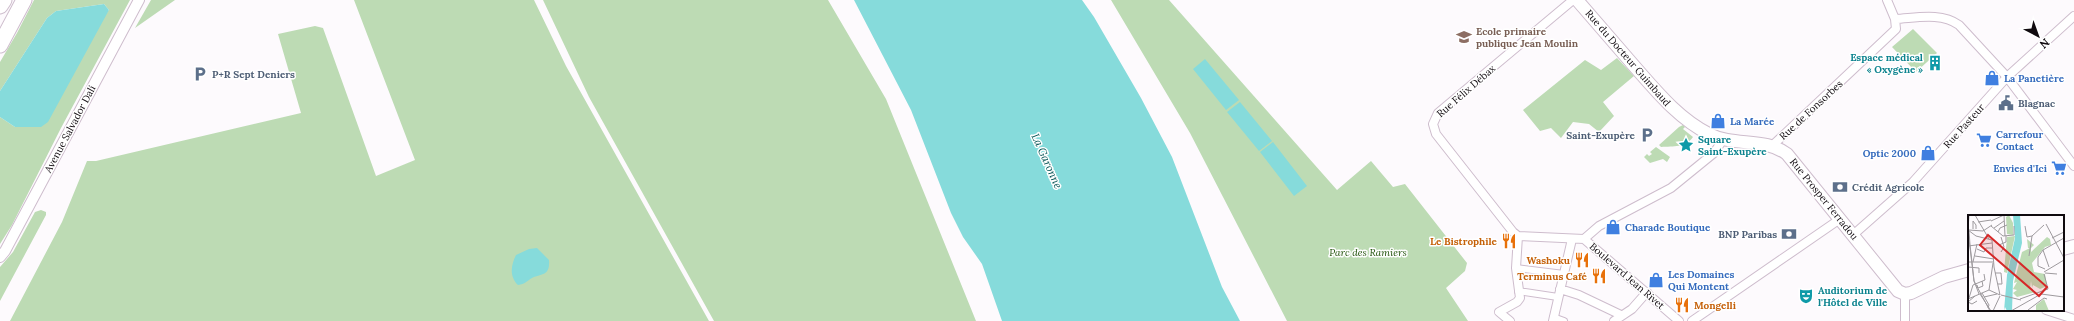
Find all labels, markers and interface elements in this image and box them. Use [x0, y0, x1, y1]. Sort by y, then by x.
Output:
street label: Rue du Docteur Guimbaud [1582, 7, 1674, 109]
north arrow [2018, 16, 2058, 56]
place label: Ecole primaire publique Jean Moulin [1476, 25, 1579, 50]
school or university icon: Ecole primaire publique Jean Moulin [1455, 28, 1473, 46]
text: N [2036, 35, 2052, 52]
place label: Espace médical « Oxygène » [1850, 51, 1923, 76]
building icon: Espace médical « Oxygène » [1926, 54, 1944, 72]
street label: Rue Félix Débax [1434, 61, 1499, 120]
parking icon: P+R Sept Deniers [191, 65, 209, 83]
place label: P+R Sept Deniers [212, 68, 295, 81]
shop icon: La Panetière [1983, 69, 2001, 87]
place label: La Panetière [2004, 72, 2065, 85]
street label: Rue de Fonsorbes [1776, 77, 1846, 143]
street label: Avenue Salvador Dali [41, 83, 99, 176]
public building icon: Blagnac [1997, 94, 2015, 112]
place label: Blagnac [2018, 97, 2056, 110]
street label: Rue Pasteur [1941, 100, 1988, 151]
shop icon: La Marée [1709, 112, 1727, 130]
place label: La Marée [1730, 115, 1775, 128]
parking icon: Saint-Exupère [1638, 126, 1656, 144]
place label: Carrefour Contact [1996, 128, 2043, 153]
place label: Saint-Exupère [1566, 129, 1636, 142]
water label: La Garonne [1029, 131, 1065, 191]
supermarket icon: Carrefour Contact [1975, 131, 1993, 149]
place label: Square Saint-Exupère [1698, 133, 1767, 158]
place icon: Square Saint-Exupère [1677, 136, 1695, 154]
shop icon: Optic 2000 [1919, 144, 1937, 162]
place label: Optic 2000 [1863, 147, 1916, 160]
street label: Rue Prosper Ferradou [1787, 155, 1861, 243]
supermarket icon: Envies d'Ici [2050, 159, 2068, 177]
place label: Envies d'Ici [1993, 162, 2048, 175]
bank icon: Crédit Agricole [1831, 178, 1849, 196]
place label: Crédit Agricole [1852, 181, 1925, 194]
inset map [1968, 215, 2064, 311]
shop icon: Charade Boutique [1604, 218, 1622, 236]
place label: Charade Boutique [1625, 221, 1711, 234]
bank icon: BNP Paribas [1780, 225, 1798, 243]
place label: BNP Paribas [1718, 228, 1777, 241]
restaurant icon: Le Bistrophile [1500, 232, 1518, 250]
place label: Le Bistrophile [1430, 235, 1498, 248]
street label: Boulevard Jean Rivet [1587, 240, 1667, 312]
park label: Parc des Ramiers [1329, 246, 1407, 259]
restaurant icon: Washoku [1573, 251, 1591, 269]
place label: Washoku [1527, 254, 1570, 267]
restaurant icon: Terminus Café [1590, 267, 1608, 285]
place label: Les Domaines Qui Montent [1668, 268, 1735, 293]
place label: Terminus Café [1517, 270, 1588, 283]
shop icon: Les Domaines Qui Montent [1647, 271, 1665, 289]
place label: Auditorium de l'Hôtel de Ville [1818, 284, 1888, 309]
theatre icon: Auditorium de l'Hôtel de Ville [1797, 287, 1815, 305]
restaurant icon: Mongelli [1673, 296, 1691, 314]
place label: Mongelli [1694, 299, 1737, 312]

